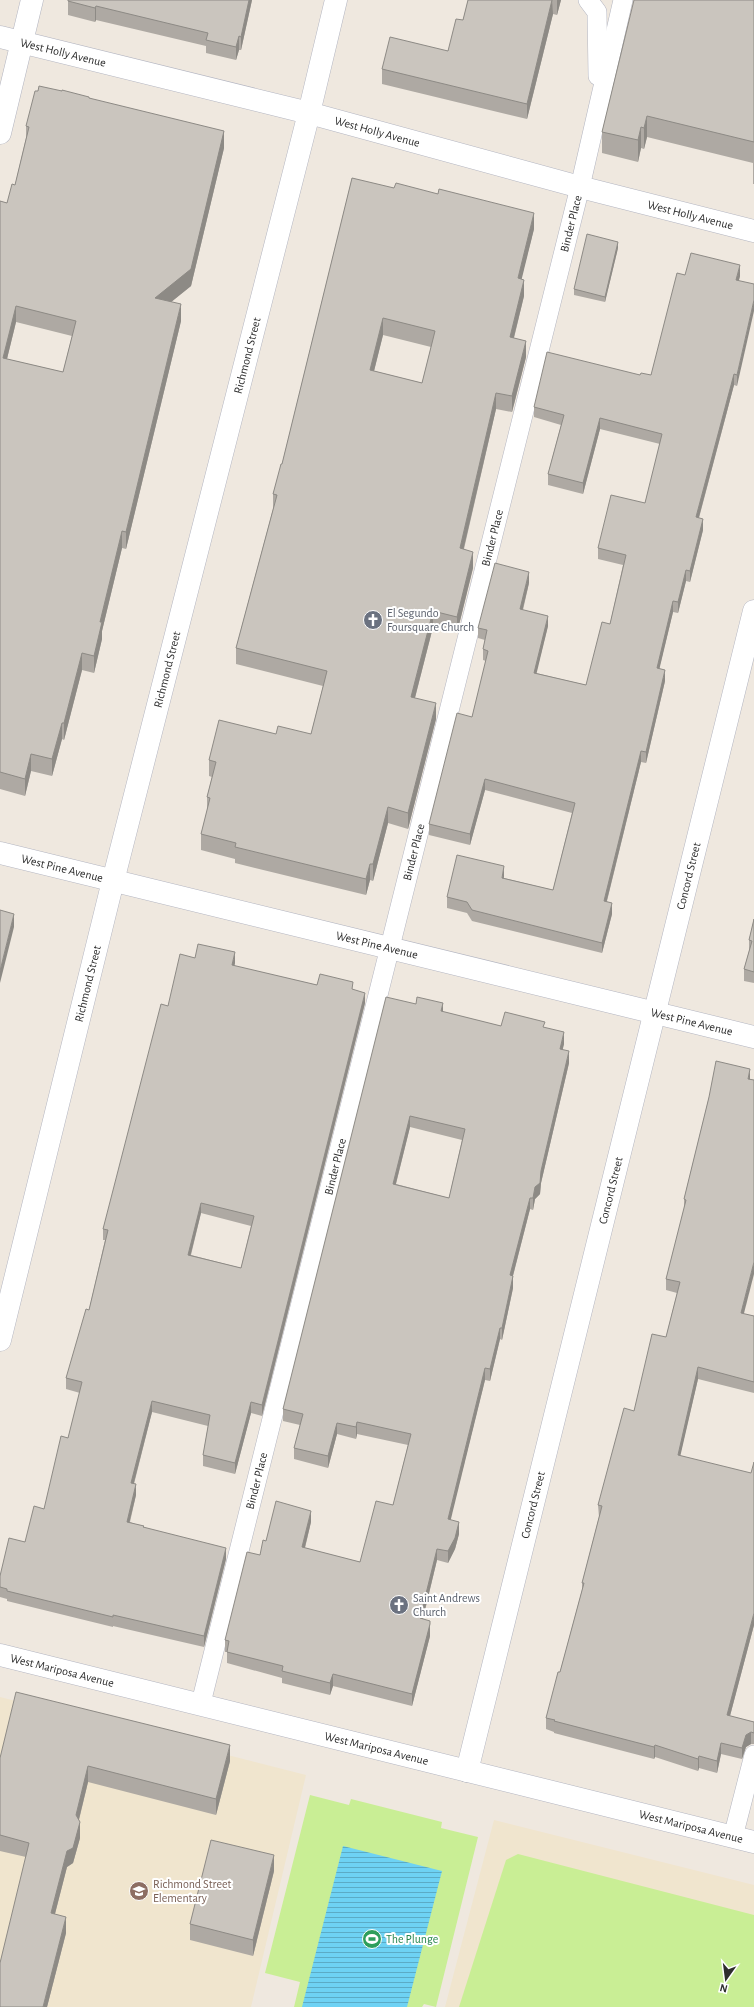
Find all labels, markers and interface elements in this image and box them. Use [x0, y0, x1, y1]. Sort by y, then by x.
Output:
street label: West Holly Avenue [19, 36, 107, 69]
street label: West Holly Avenue [333, 114, 421, 149]
street label: Binder Place [558, 194, 584, 253]
street label: West Holly Avenue [646, 198, 735, 232]
street label: Richmond Street [232, 316, 263, 395]
street label: Binder Place [479, 508, 505, 568]
place label: El Segundo Foursquare Church [387, 607, 474, 633]
church icon: El Segundo Foursquare Church [362, 609, 384, 631]
street label: Richmond Street [151, 630, 183, 709]
street label: Binder Place [401, 823, 427, 882]
street label: Concord Street [674, 841, 703, 911]
street label: West Pine Avenue [20, 852, 104, 884]
street label: West Pine Avenue [335, 929, 419, 961]
street label: Richmond Street [73, 944, 103, 1023]
street label: West Pine Avenue [649, 1006, 734, 1038]
street label: Binder Place [322, 1137, 348, 1196]
street label: Concord Street [597, 1156, 625, 1225]
street label: Binder Place [244, 1451, 269, 1510]
street label: Concord Street [519, 1470, 547, 1540]
place label: Saint Andrews Church [413, 1592, 480, 1618]
church icon: Saint Andrews Church [388, 1594, 410, 1616]
street label: West Mariposa Avenue [9, 1652, 115, 1689]
street label: West Mariposa Avenue [323, 1730, 430, 1767]
street label: West Mariposa Avenue [638, 1808, 744, 1845]
place label: Richmond Street Elementary [153, 1878, 231, 1905]
school or university icon: Richmond Street Elementary [128, 1880, 150, 1902]
sports icon: The Plunge [361, 1928, 383, 1950]
place label: The Plunge [386, 1933, 438, 1945]
north arrow [706, 1959, 746, 1999]
text: N [719, 1982, 729, 1994]

